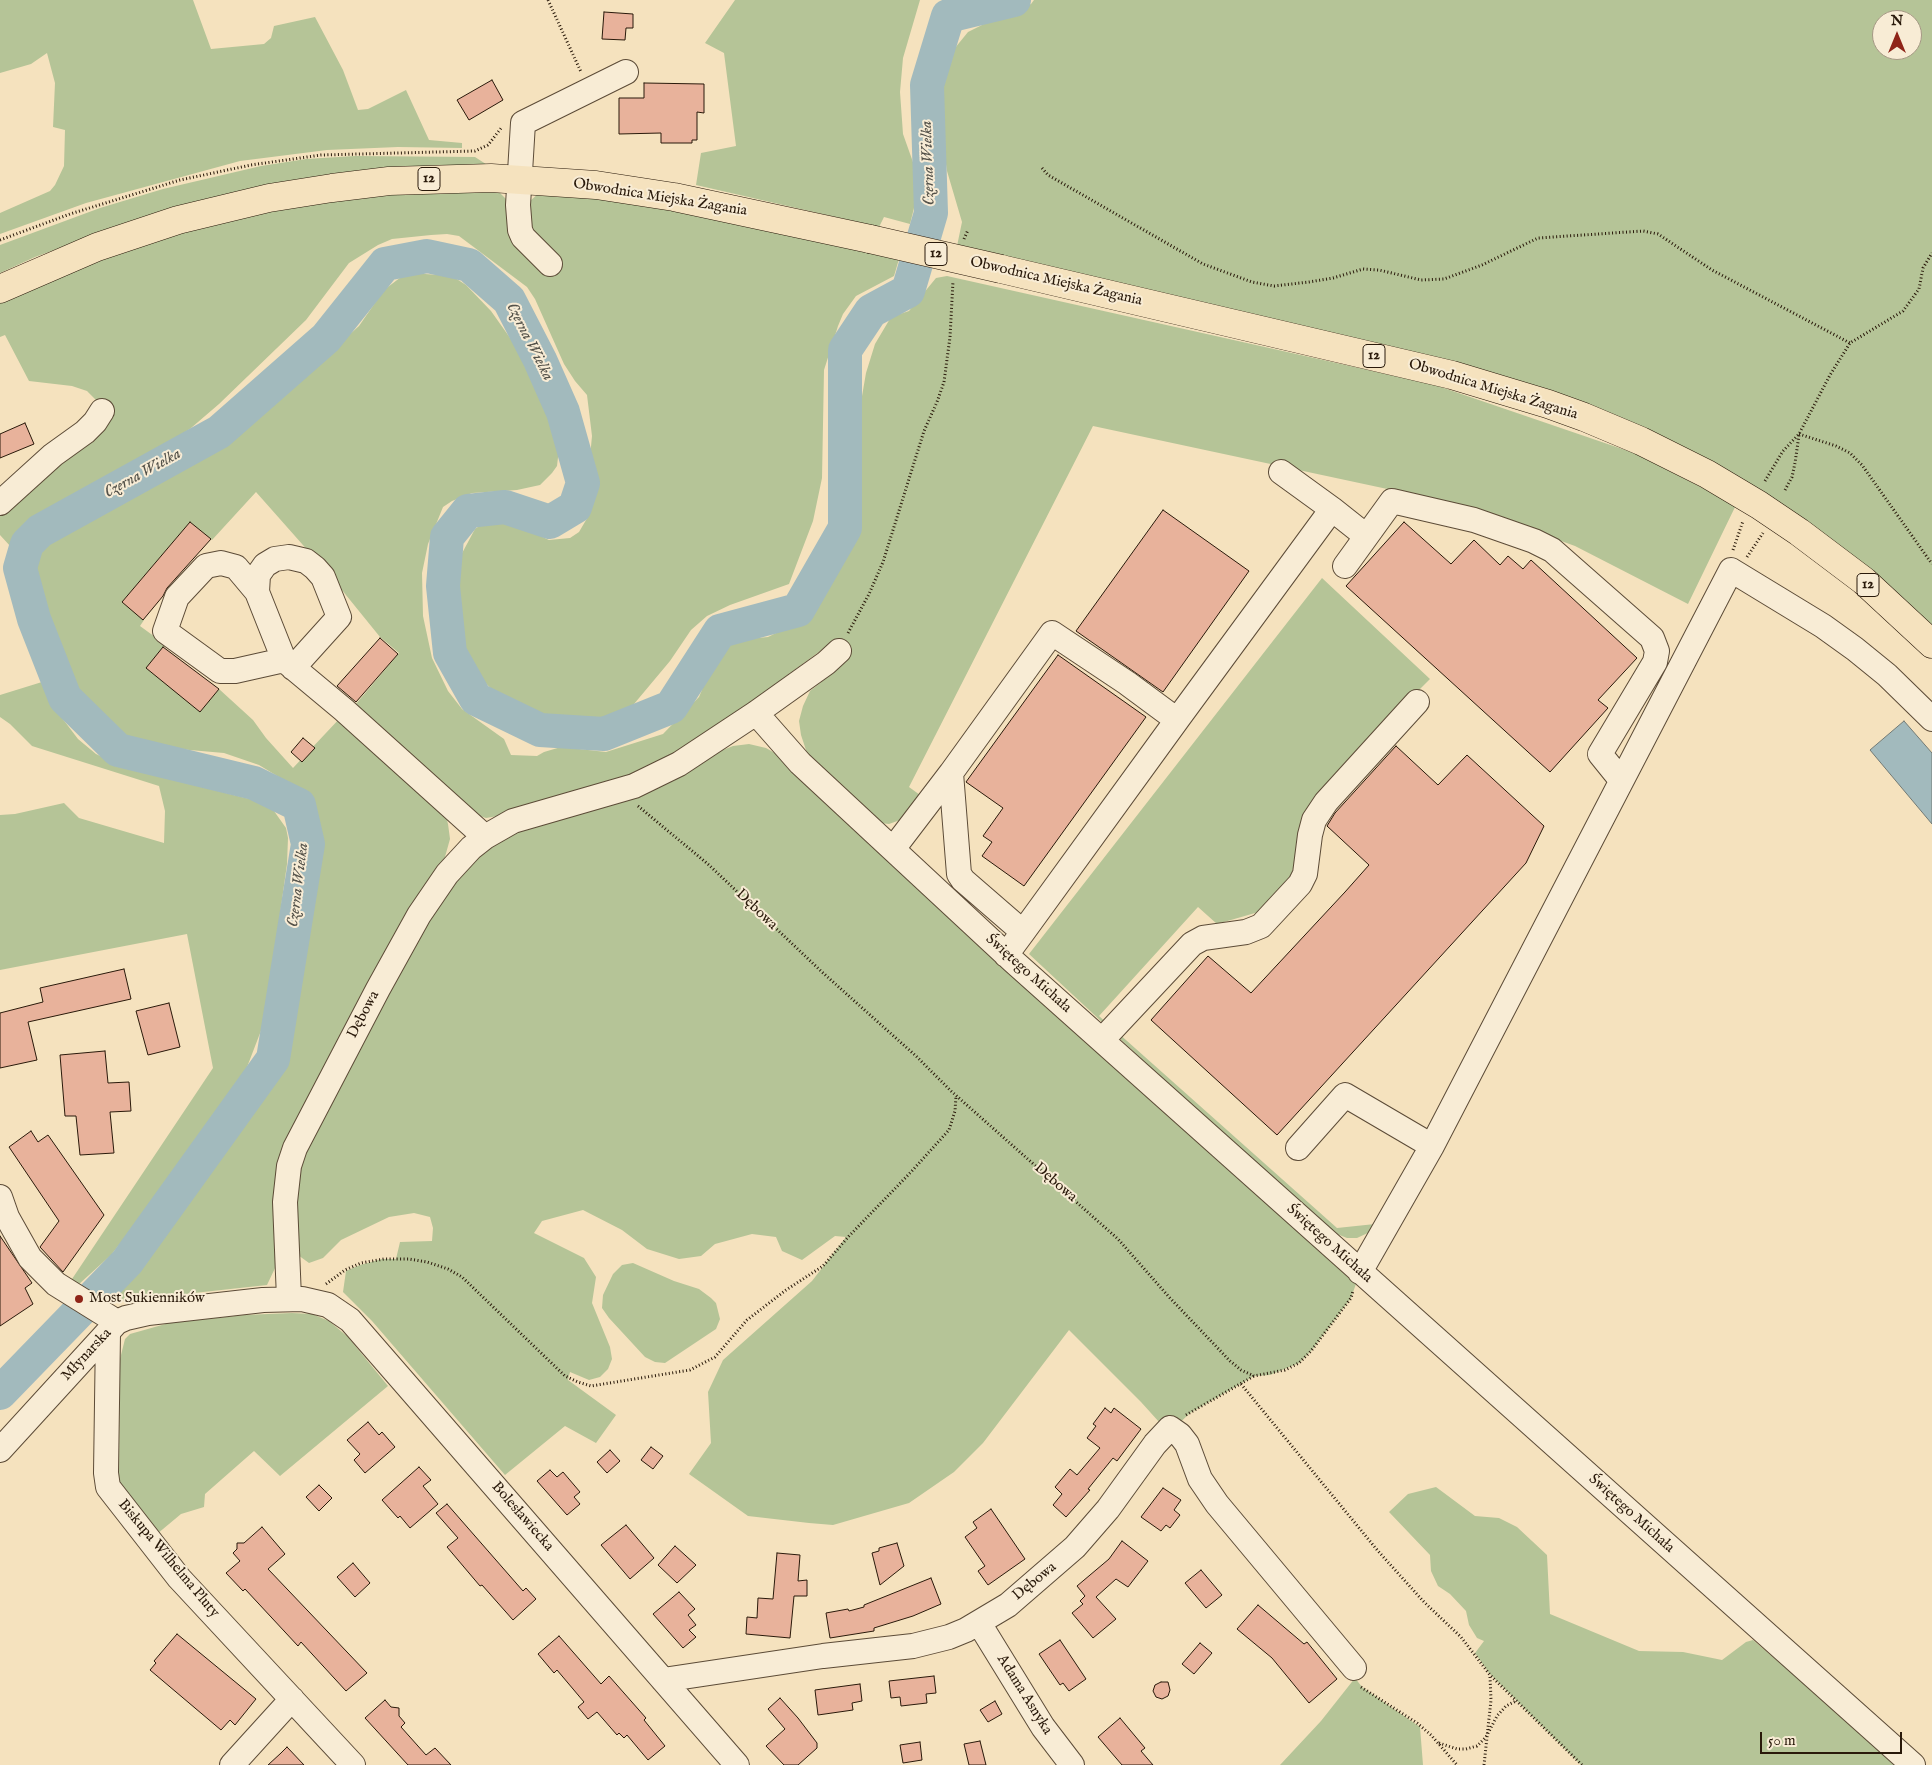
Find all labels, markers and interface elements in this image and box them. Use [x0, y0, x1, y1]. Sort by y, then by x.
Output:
north arrow [1872, 10, 1922, 60]
text: N [1891, 12, 1903, 30]
water label: Czerna Wielka [918, 120, 940, 206]
road number: 12 [418, 168, 440, 190]
street label: Obwodnica Miejska Żagania [572, 175, 748, 221]
road number: 12 [925, 242, 947, 266]
street label: Obwodnica Miejska Żagania [968, 253, 1144, 311]
water label: Czerna Wielka [501, 300, 557, 384]
road number: 12 [1363, 344, 1385, 368]
street label: Obwodnica Miejska Żagania [1406, 356, 1580, 424]
water label: Czerna Wielka [101, 445, 185, 503]
road number: 12 [1857, 574, 1879, 596]
water label: Czerna Wielka [284, 842, 314, 928]
street label: Dębowa [731, 886, 781, 934]
street label: Świętego Michała [981, 931, 1075, 1017]
street label: Dębowa [344, 988, 384, 1042]
street label: Dębowa [1030, 1159, 1080, 1207]
street label: Świętego Michała [1282, 1201, 1376, 1287]
place label: Most Sukienników [89, 1290, 205, 1308]
marker: Most Sukienników [73, 1293, 85, 1305]
street label: Młynarska [58, 1325, 116, 1385]
street label: Świętego Michała [1584, 1471, 1678, 1557]
street label: Bolesławiecka [487, 1479, 557, 1555]
street label: Biskupa Wilhelma Pluty [113, 1496, 223, 1622]
street label: Dębowa [1009, 1559, 1061, 1605]
street label: Adama Asnyka [992, 1652, 1056, 1738]
scale bar [1762, 1722, 1904, 1754]
text: 50 m [1768, 1731, 1796, 1750]

